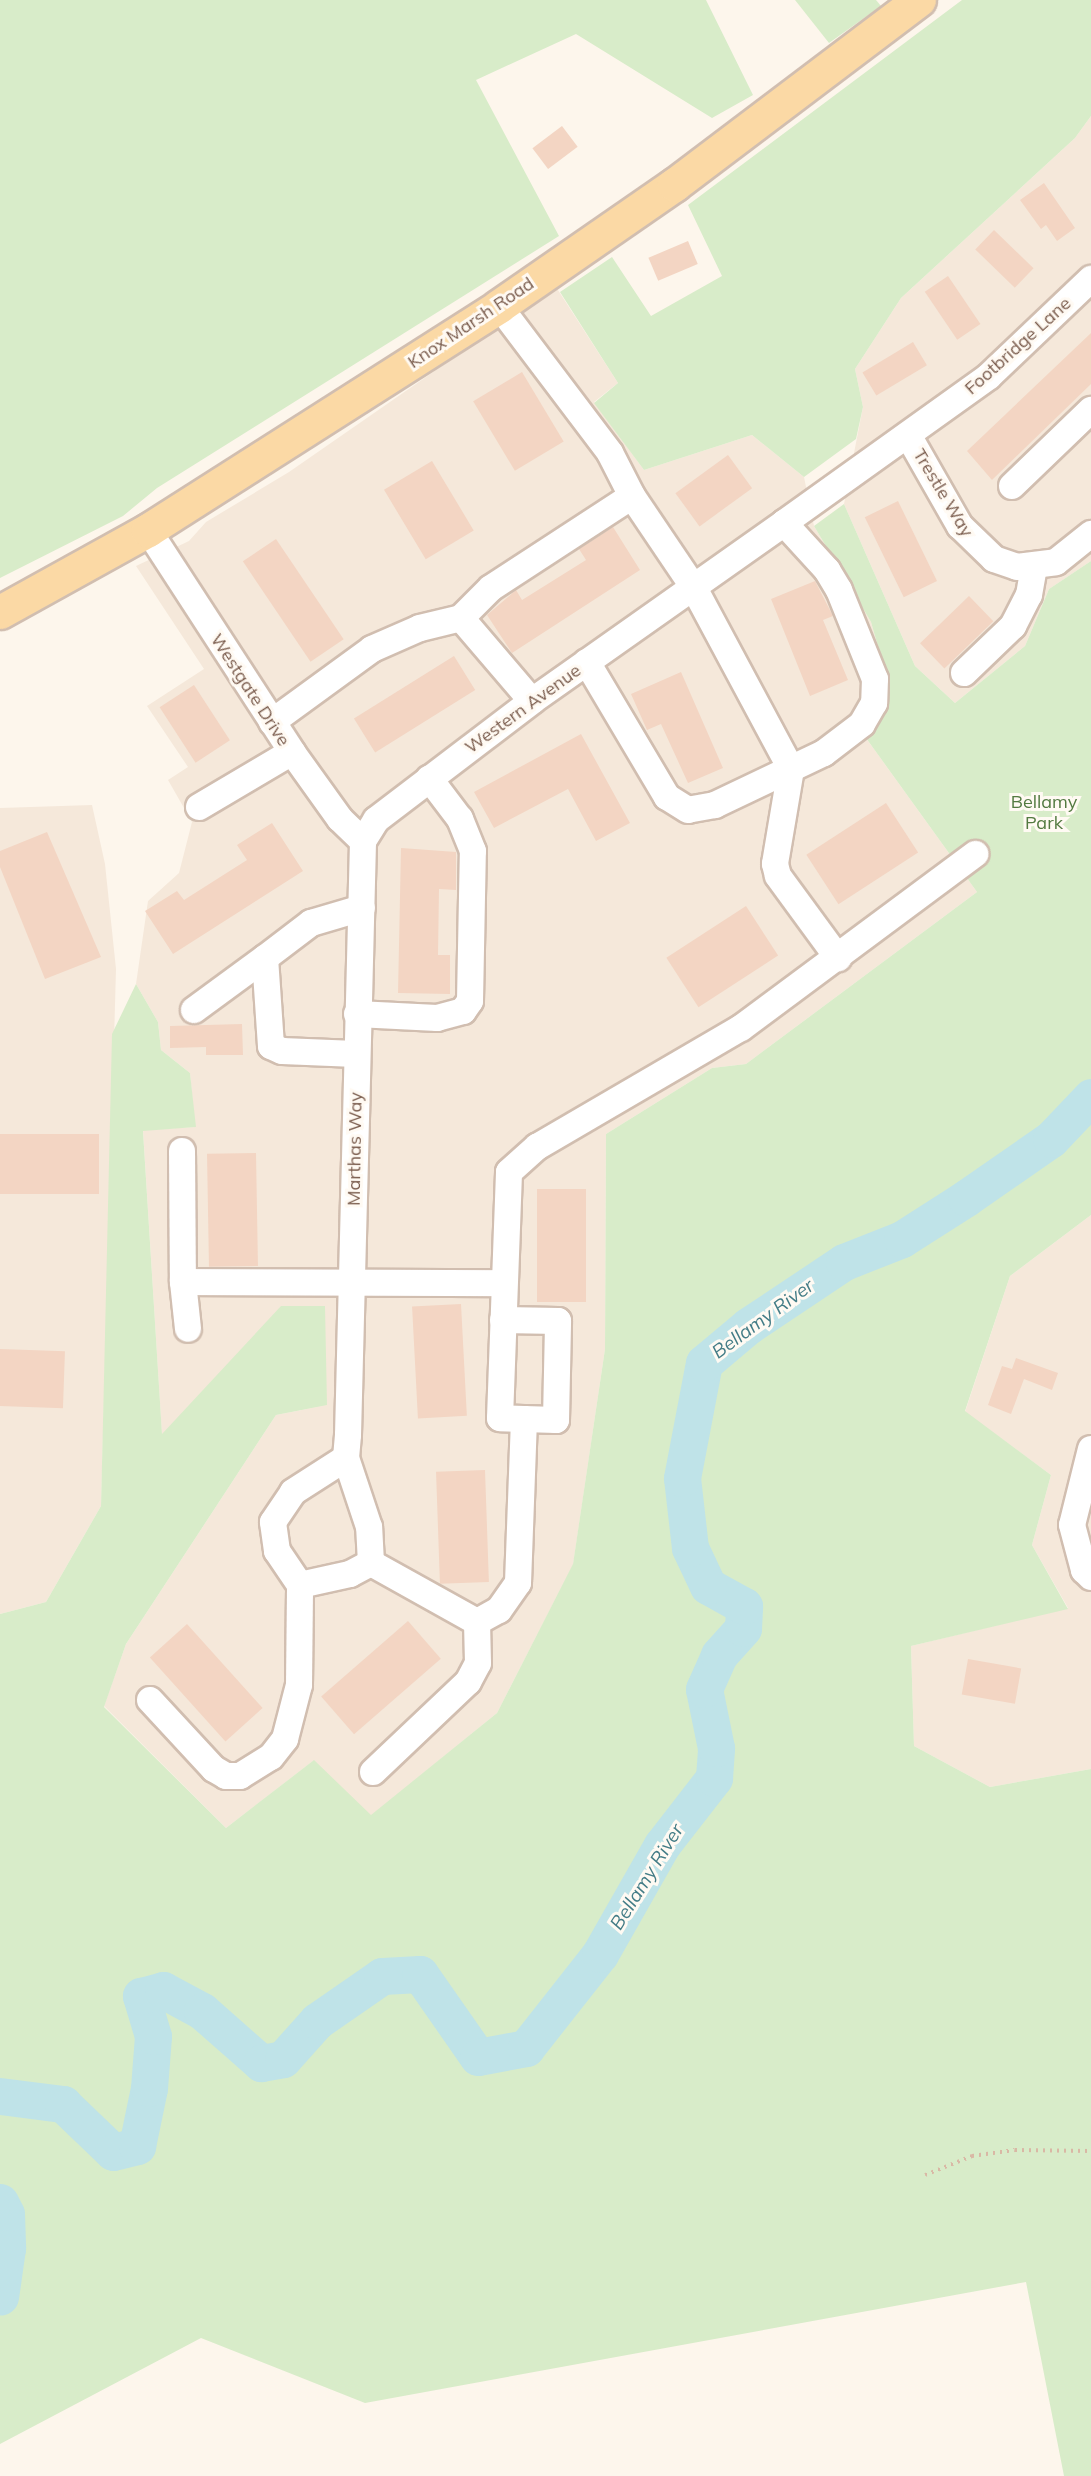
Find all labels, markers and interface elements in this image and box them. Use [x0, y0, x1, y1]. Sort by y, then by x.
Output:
street label: Knox Marsh Road [404, 273, 538, 373]
street label: Footbridge Lane [961, 293, 1075, 399]
street label: Trestle Way [908, 445, 978, 541]
street label: Westgate Drive [206, 630, 294, 750]
street label: Western Avenue [461, 660, 585, 758]
park label: Bellamy Park [1011, 792, 1077, 834]
street label: Marthas Way [343, 1092, 367, 1206]
water label: Bellamy River [708, 1274, 818, 1364]
water label: Bellamy River [605, 1820, 689, 1934]

